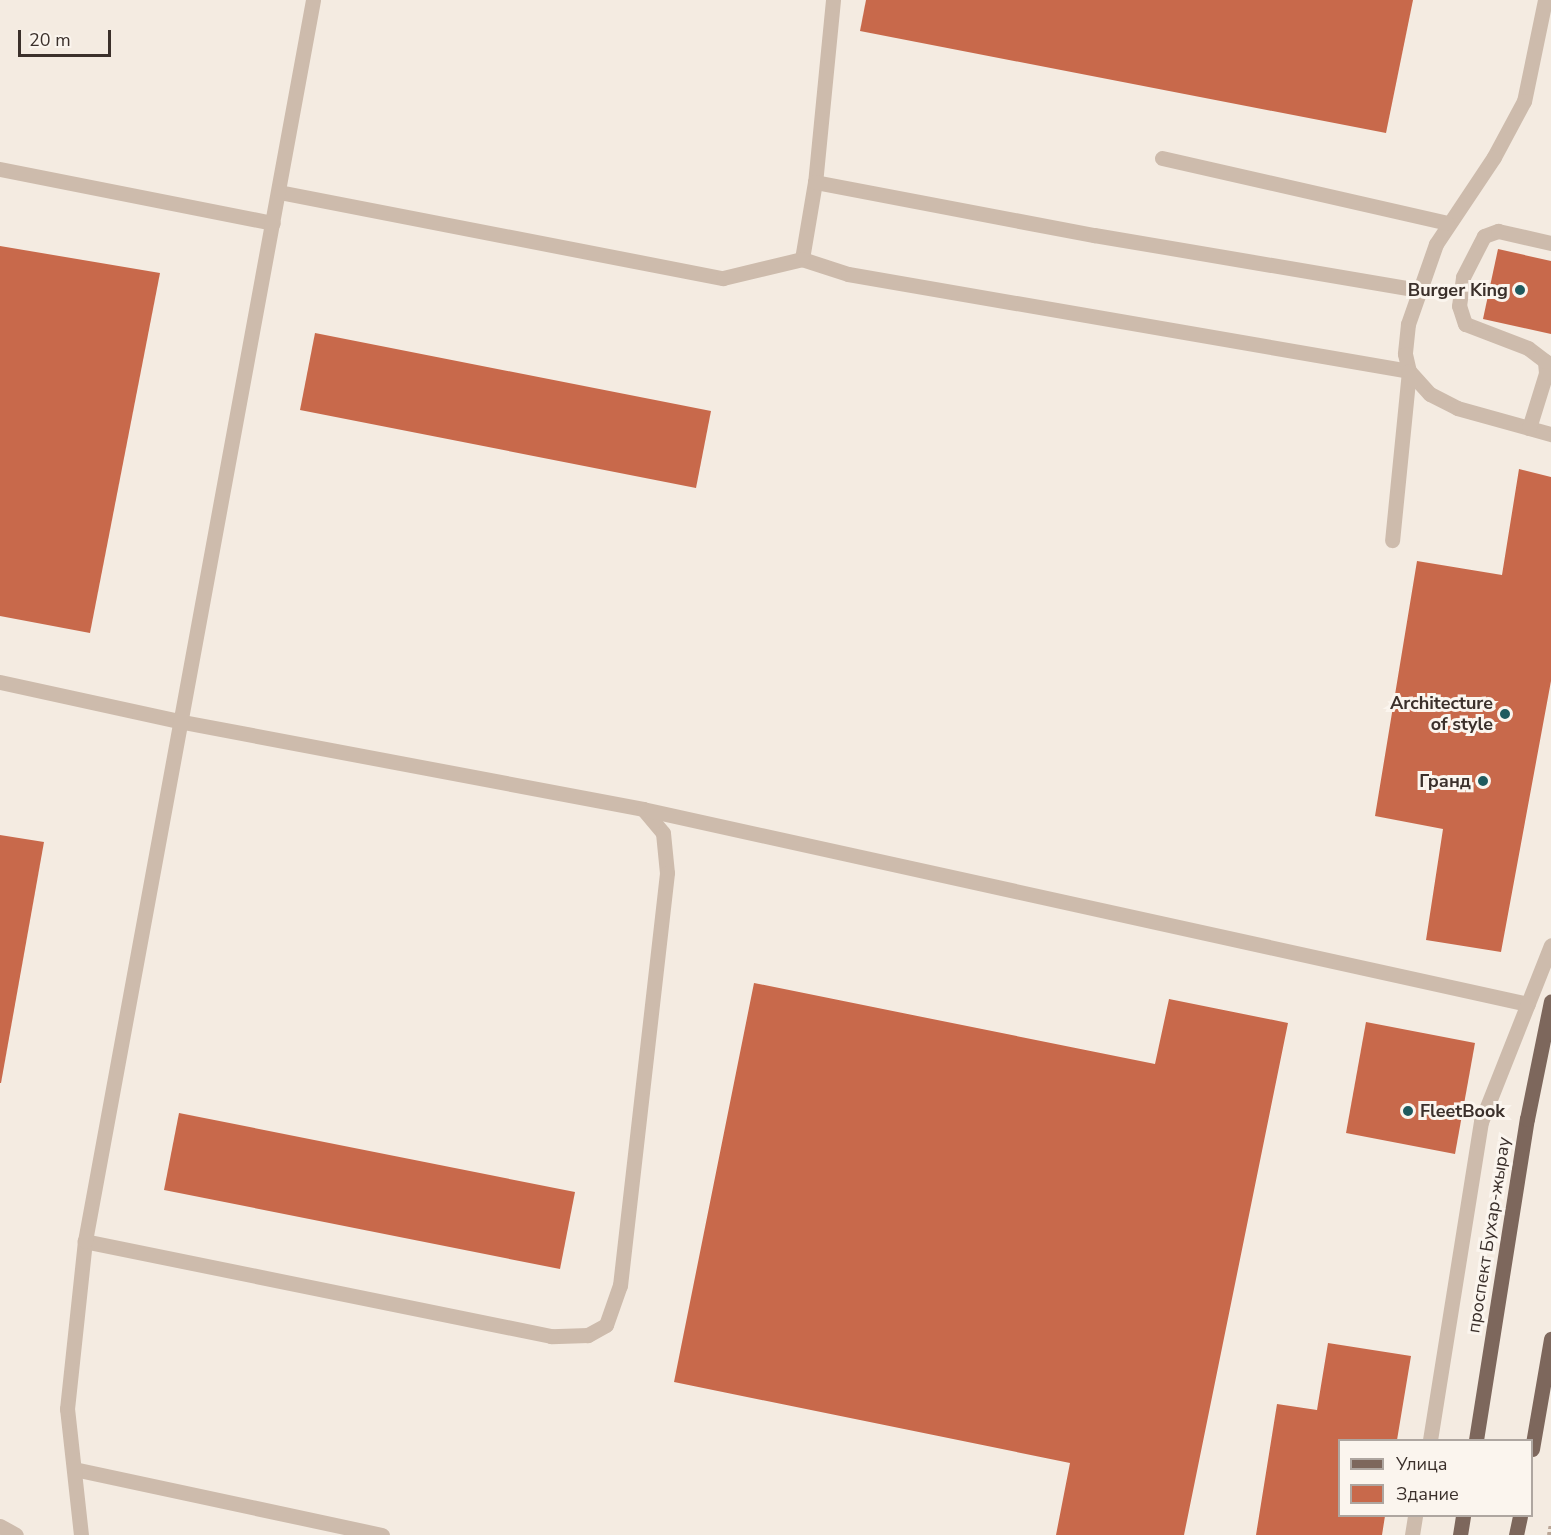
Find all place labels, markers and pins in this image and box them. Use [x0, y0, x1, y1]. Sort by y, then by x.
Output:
place label: Burger King [1408, 279, 1508, 301]
marker: Burger King [1513, 283, 1527, 297]
place label: Architecture of style [1390, 693, 1493, 736]
marker: Architecture of style [1498, 707, 1512, 721]
place label: Гранд [1419, 770, 1471, 792]
marker: Гранд [1476, 774, 1490, 788]
place label: FleetBook [1420, 1100, 1505, 1122]
marker: FleetBook [1401, 1104, 1415, 1118]

